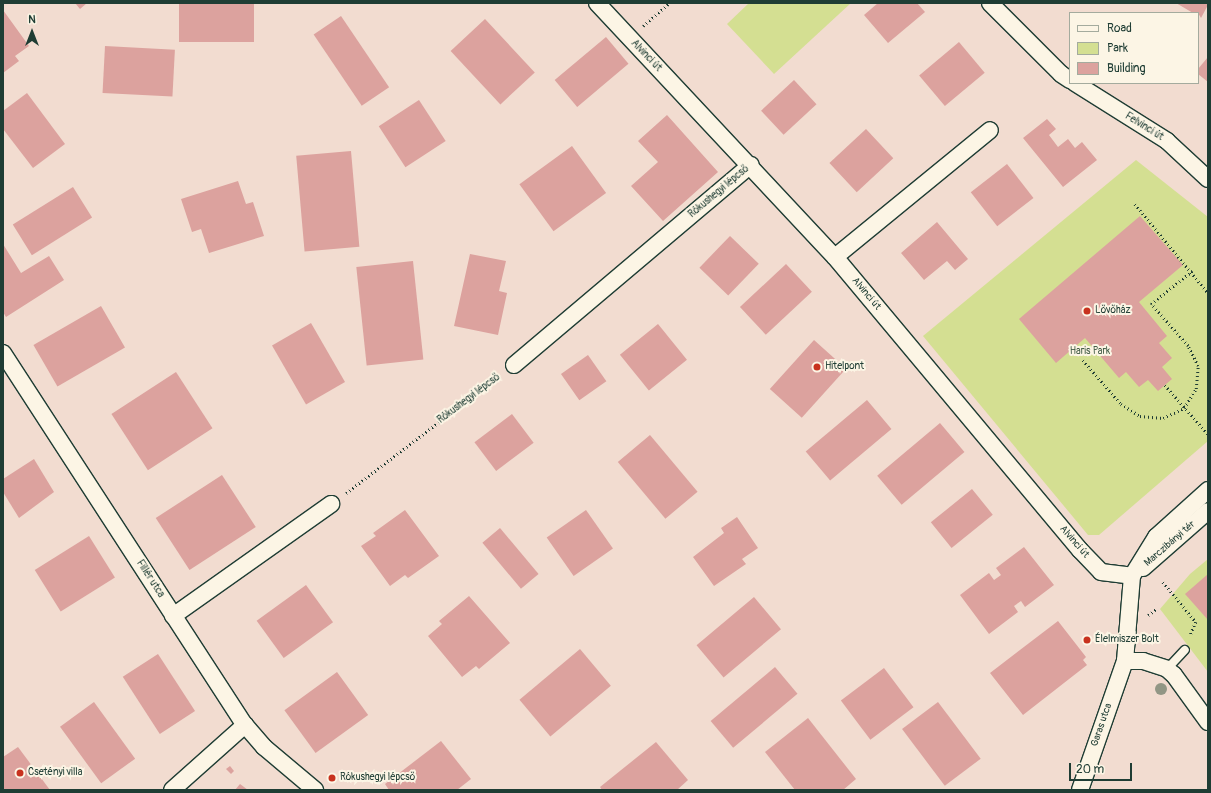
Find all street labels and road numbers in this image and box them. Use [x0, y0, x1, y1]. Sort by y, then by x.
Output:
street label: Alvinci út [628, 38, 664, 74]
street label: Felvinci út [1123, 110, 1165, 144]
street label: Rókushegyi lépcső [686, 163, 752, 221]
street label: Alvinci út [849, 275, 883, 313]
street label: Rókushegyi lépcső [435, 372, 503, 426]
street label: Marczibányi tér [1142, 519, 1198, 569]
street label: Alvinci út [1057, 523, 1091, 561]
street label: Fillér utca [133, 558, 167, 600]
street label: Garas utca [1089, 702, 1115, 748]

